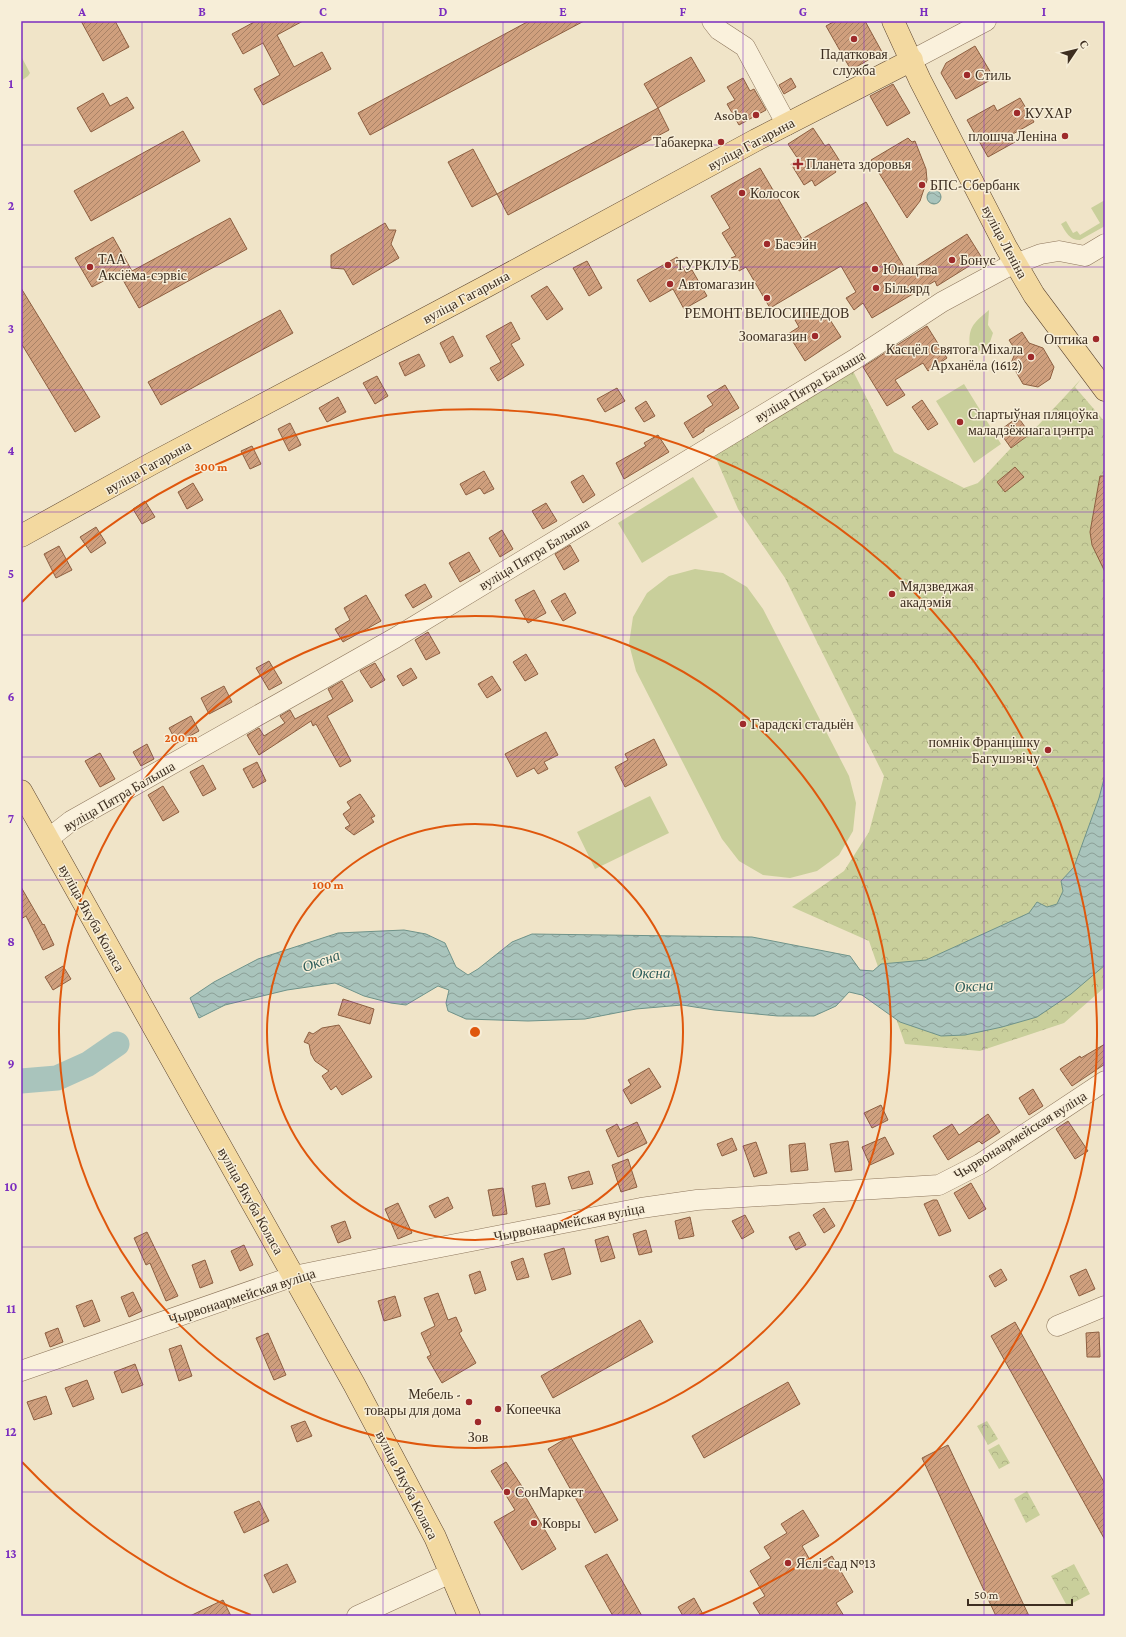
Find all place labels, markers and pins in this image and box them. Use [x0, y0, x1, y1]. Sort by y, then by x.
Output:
marker: Падатковая служба [849, 34, 859, 44]
place label: Падатковая служба [820, 46, 888, 78]
place label: Стиль [975, 67, 1011, 83]
marker: Стиль [962, 70, 972, 80]
place label: КУХАР [1025, 105, 1072, 121]
place label: Asoba [714, 107, 749, 123]
marker: КУХАР [1012, 108, 1022, 118]
marker: Asoba [751, 110, 761, 120]
place label: плошча Леніна [968, 128, 1058, 144]
marker: плошча Леніна [1060, 131, 1070, 141]
place label: Табакерка [653, 134, 714, 150]
marker: Табакерка [716, 137, 726, 147]
place label: Планета здоровья [806, 156, 912, 172]
marker: Планета здоровья [793, 159, 803, 169]
place label: БПС-Сбербанк [930, 177, 1020, 193]
marker: БПС-Сбербанк [917, 180, 927, 190]
place label: Колосок [750, 185, 800, 201]
marker: Колосок [737, 188, 747, 198]
place label: Басэйн [775, 236, 817, 252]
marker: Басэйн [762, 239, 772, 249]
place label: ТАА Аксіёма-сэрвіс [98, 251, 187, 283]
place label: Бонус [960, 252, 996, 268]
marker: Бонус [947, 255, 957, 265]
place label: ТУРКЛУБ [676, 257, 739, 273]
marker: ТУРКЛУБ [663, 260, 673, 270]
place label: Юнацтва [883, 261, 938, 277]
marker: ТАА Аксіёма-сэрвіс [85, 262, 95, 272]
marker: Юнацтва [870, 264, 880, 274]
place label: Автомагазин [678, 276, 755, 292]
marker: Автомагазин [665, 279, 675, 289]
place label: Більярд [884, 280, 930, 296]
marker: Більярд [871, 283, 881, 293]
marker: РЕМОНТ ВЕЛОСИПЕДОВ [762, 293, 772, 303]
place label: РЕМОНТ ВЕЛОСИПЕДОВ [685, 305, 849, 321]
place label: Зоомагазин [739, 328, 808, 344]
marker: Зоомагазин [810, 331, 820, 341]
place label: Оптика [1044, 331, 1089, 347]
marker: Оптика [1091, 334, 1101, 344]
place label: Касцёл Святога Міхала Арханёла (1612) [886, 341, 1024, 374]
marker: Касцёл Святога Міхала Арханёла (1612) [1026, 352, 1036, 362]
place label: Спартыўная пляцоўка маладзёжнага цэнтра [968, 406, 1099, 438]
marker: Спартыўная пляцоўка маладзёжнага цэнтра [955, 417, 965, 427]
place label: Мядзведжая акадэмія [900, 578, 974, 610]
marker: Мядзведжая акадэмія [887, 589, 897, 599]
place label: Гарадскі стадыён [751, 716, 854, 732]
marker: Гарадскі стадыён [738, 719, 748, 729]
place label: помнік Францішку Багушэвічу [929, 734, 1040, 766]
marker: помнік Францішку Багушэвічу [1043, 745, 1053, 755]
centre of rings [468, 1025, 482, 1039]
place label: Мебель - товары для дома [364, 1386, 462, 1418]
marker: Мебель - товары для дома [464, 1397, 474, 1407]
place label: Копеечка [506, 1401, 562, 1417]
marker: Копеечка [493, 1404, 503, 1414]
marker: Зов [473, 1417, 483, 1427]
place label: Зов [468, 1429, 489, 1445]
place label: СонМаркет [515, 1484, 583, 1500]
marker: СонМаркет [502, 1487, 512, 1497]
place label: Ковры [542, 1515, 581, 1531]
marker: Ковры [529, 1518, 539, 1528]
place label: Яслі-сад №13 [796, 1555, 876, 1571]
marker: Яслі-сад №13 [783, 1558, 793, 1568]

